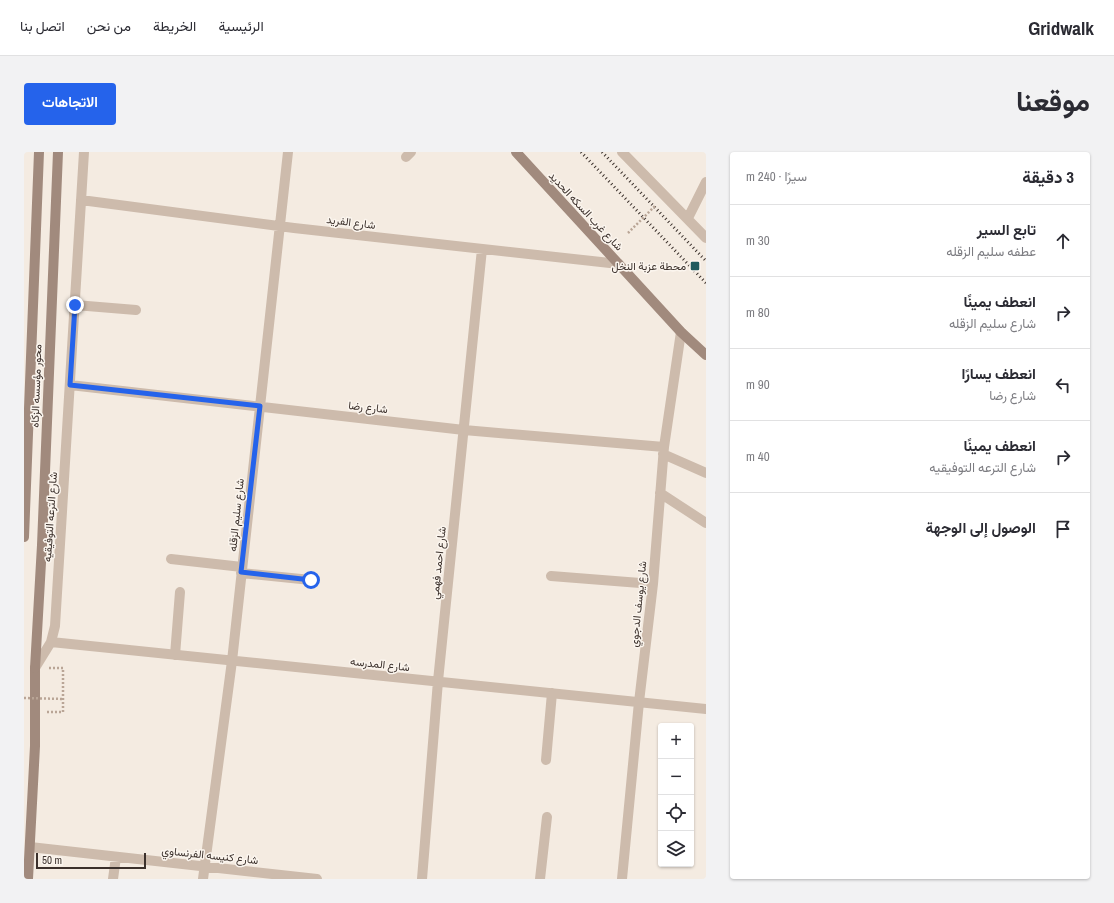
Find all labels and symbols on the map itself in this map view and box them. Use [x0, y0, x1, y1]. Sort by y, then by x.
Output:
street label: شارع غرب السكه الحديد [545, 169, 626, 254]
street label: شارع الفريد [326, 212, 377, 233]
place label: محطة عزبة النخل [612, 259, 686, 273]
marker: محطة عزبة النخل [689, 260, 701, 272]
route end [66, 296, 84, 314]
street label: محور مؤسسه الزكاه [28, 344, 44, 428]
street label: شارع رضا [347, 398, 389, 417]
street label: شارع الترعه التوفيقيه [40, 471, 61, 563]
street label: شارع سليم الزقله [225, 477, 248, 552]
street label: شارع احمد فهمي [427, 525, 452, 601]
street label: شارع يوسف الدجوي [627, 560, 653, 648]
route start [302, 571, 320, 589]
street label: شارع المدرسه [349, 654, 411, 675]
street label: شارع كنيسه الفرنساوي [161, 843, 259, 870]
scale bar [36, 851, 146, 870]

